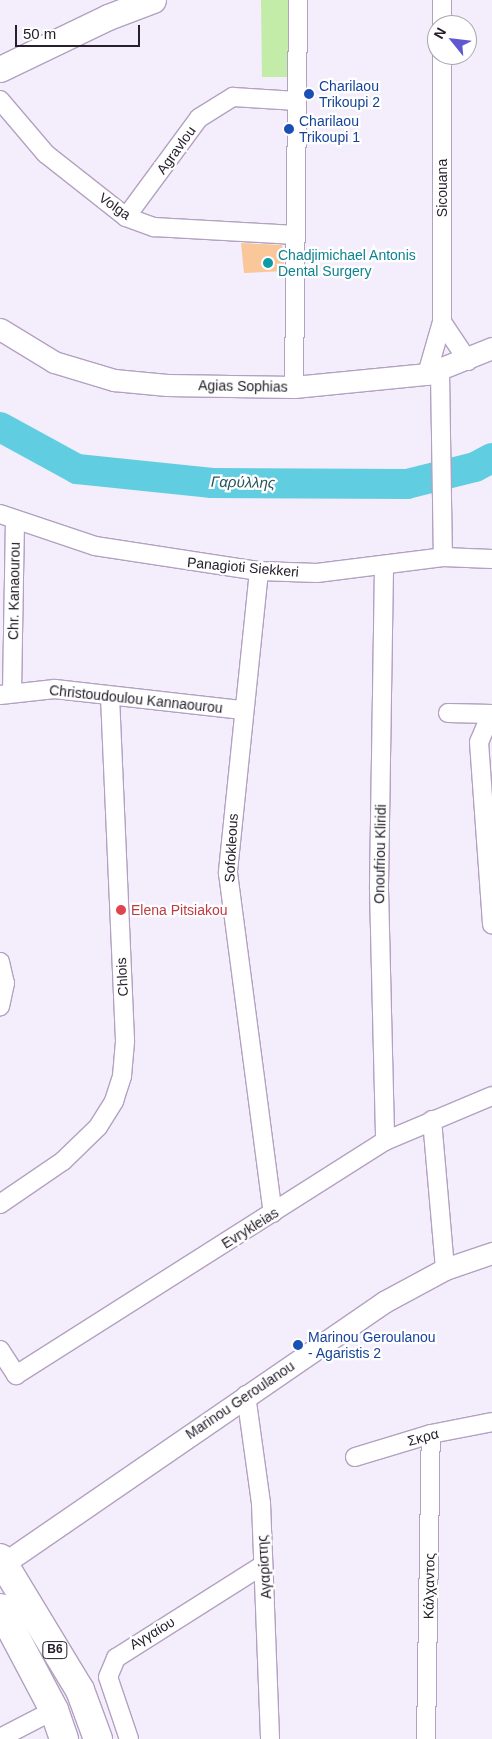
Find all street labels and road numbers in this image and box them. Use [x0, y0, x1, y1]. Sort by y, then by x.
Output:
street label: Agravlou [153, 123, 199, 177]
street label: Sicouana [434, 159, 450, 217]
street label: Volga [96, 189, 134, 223]
street label: Agias Sophias [198, 377, 288, 395]
street label: Chr. Kanaourou [5, 542, 23, 640]
street label: Panagioti Siekkeri [186, 554, 300, 580]
street label: Christoudoulou Kannaourou [48, 682, 224, 716]
street label: Onoufriou Kliridi [371, 804, 389, 904]
street label: Sofokleous [221, 813, 241, 883]
street label: Chlois [113, 957, 131, 997]
street label: Evrykleias [218, 1204, 282, 1252]
street label: Marinou Geroulanou [182, 1357, 298, 1443]
street label: Σκρα [406, 1425, 440, 1449]
street label: Αγαρίστης [253, 1535, 275, 1599]
street label: Κάλχαντος [420, 1553, 438, 1619]
street label: Αγγαίου [126, 1613, 178, 1653]
road number: B6 [41, 1640, 69, 1660]

